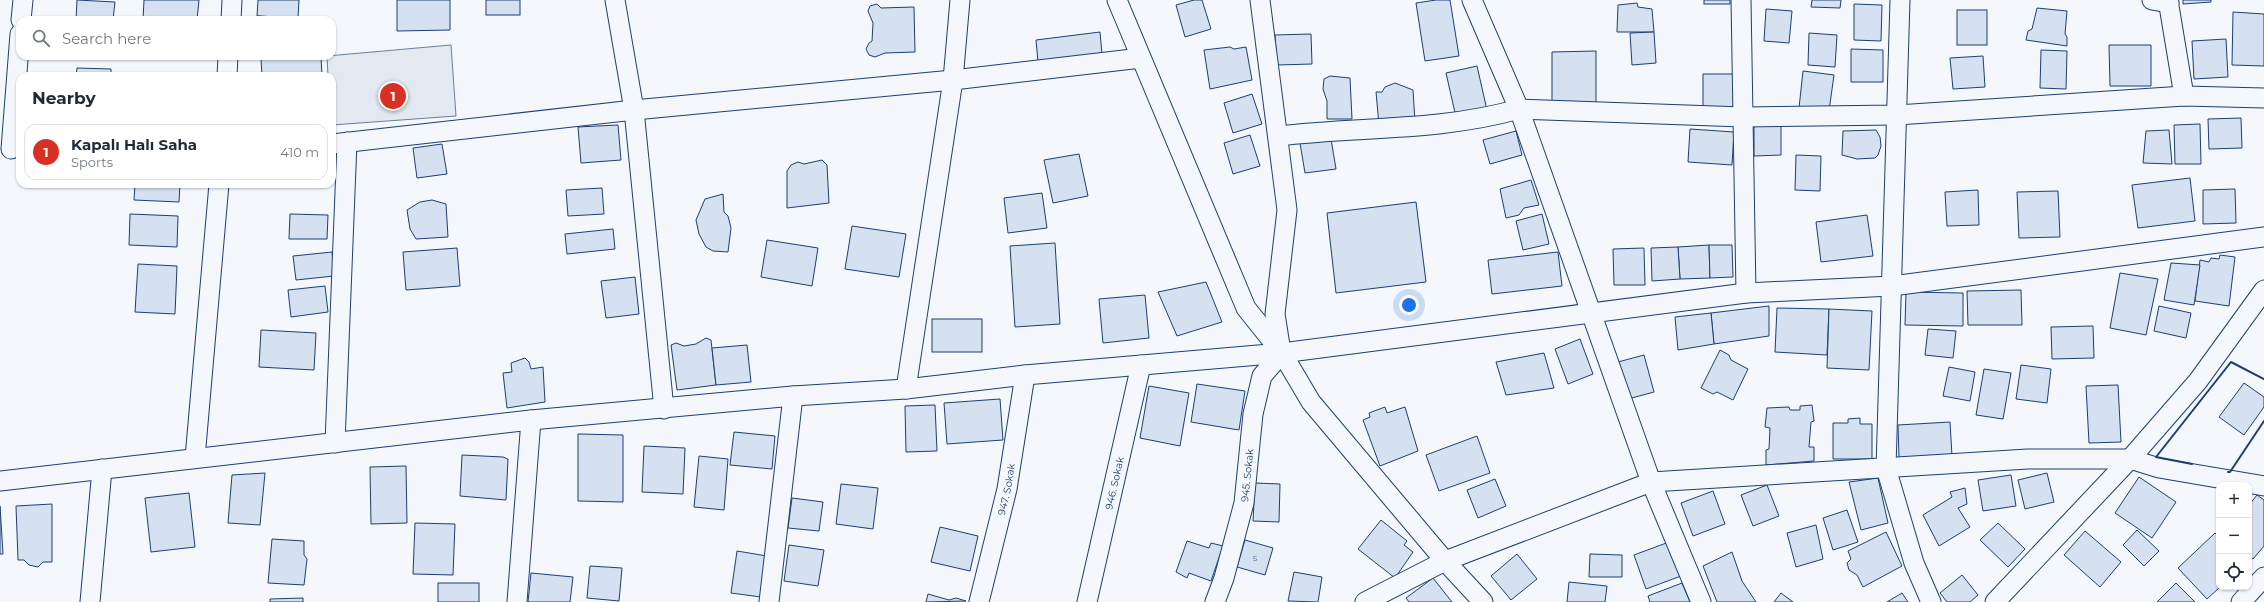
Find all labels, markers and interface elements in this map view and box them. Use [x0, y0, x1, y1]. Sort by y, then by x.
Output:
search box [16, 16, 336, 60]
icon: search [30, 27, 52, 49]
text: Search here [62, 29, 151, 48]
pin: 1 [380, 81, 406, 111]
text: Nearby [32, 88, 96, 108]
text: Kapalı Halı Saha [71, 135, 197, 154]
text: 1 [43, 144, 49, 160]
text: 410 m [280, 144, 319, 160]
text: Sports [71, 154, 113, 170]
your location [1399, 295, 1419, 315]
street label: 945. Sokak [1238, 448, 1256, 503]
street label: 946. Sokak [1102, 455, 1127, 511]
street label: 947. Sokak [995, 463, 1018, 517]
map controls [2216, 482, 2252, 590]
button: + [2216, 482, 2252, 518]
button: − [2216, 518, 2252, 554]
house number: 5 [1253, 553, 1258, 563]
button: locate [2216, 554, 2252, 590]

